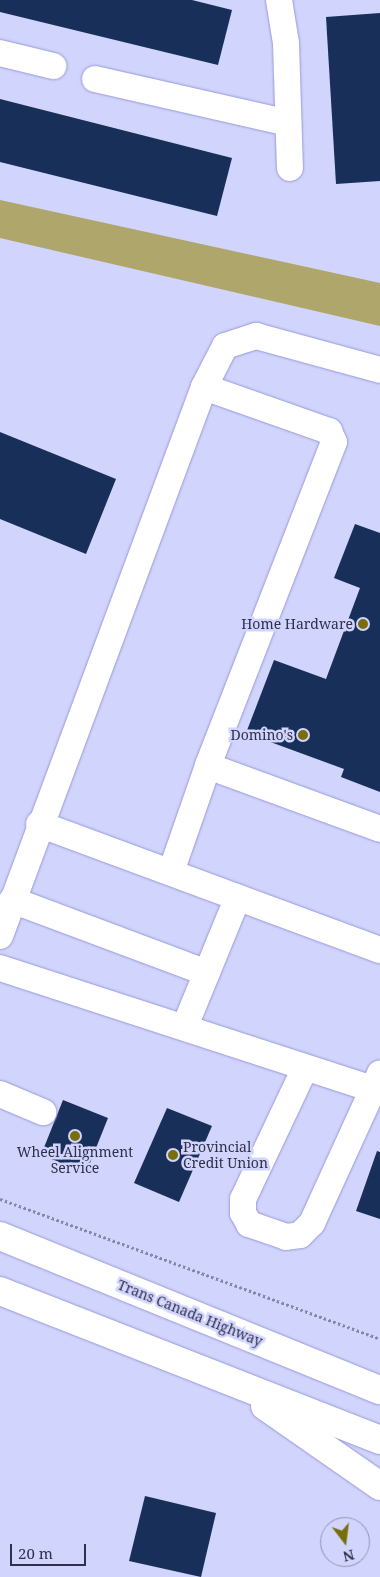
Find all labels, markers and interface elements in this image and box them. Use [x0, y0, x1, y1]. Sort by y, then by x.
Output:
place label: Home Hardware [241, 616, 353, 632]
marker: Home Hardware [357, 618, 369, 630]
place label: Domino's [231, 727, 293, 743]
marker: Domino's [297, 729, 309, 741]
marker: Wheel Alignment Service [69, 1130, 81, 1142]
place label: Provincial Credit Union [183, 1139, 268, 1172]
place label: Wheel Alignment Service [17, 1144, 133, 1176]
marker: Provincial Credit Union [167, 1149, 179, 1161]
street label: Trans Canada Highway [115, 1276, 265, 1350]
north arrow [320, 1517, 370, 1567]
scale bar [12, 1534, 89, 1566]
text: 20 m [18, 1543, 53, 1563]
text: N [341, 1545, 357, 1567]

